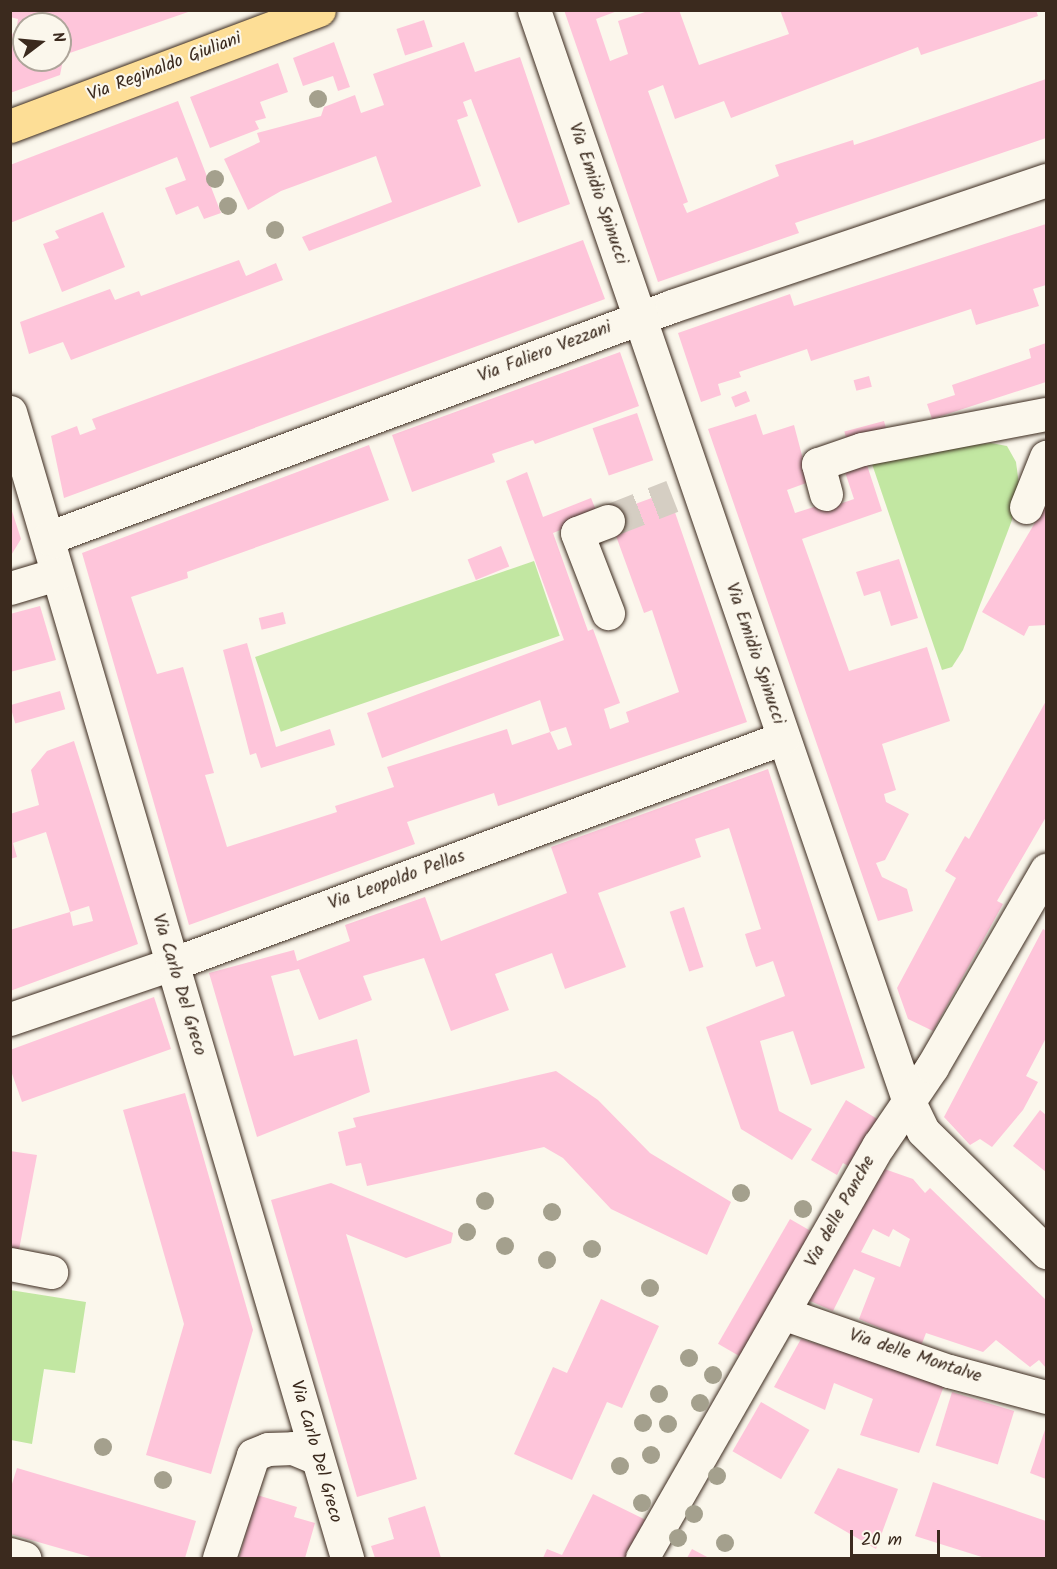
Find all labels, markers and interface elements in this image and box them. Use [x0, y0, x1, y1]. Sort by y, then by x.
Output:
north arrow [12, 12, 72, 72]
text: N [44, 29, 71, 46]
street label: Via Reginaldo Giuliani [85, 29, 245, 107]
street label: Via Emidio Spinucci [563, 120, 631, 268]
street label: Via Faliero Vezzani [475, 318, 615, 388]
street label: Via Emidio Spinucci [720, 580, 788, 728]
street label: Via Leopoldo Pellas [326, 846, 468, 916]
street label: Via Carlo Del Greco [146, 912, 210, 1058]
street label: Via delle Panche [801, 1152, 881, 1272]
street label: Via delle Montalve [846, 1325, 984, 1389]
street label: Via Carlo Del Greco [284, 1378, 346, 1526]
scale bar [853, 1518, 943, 1556]
text: 20 m [861, 1526, 902, 1555]

